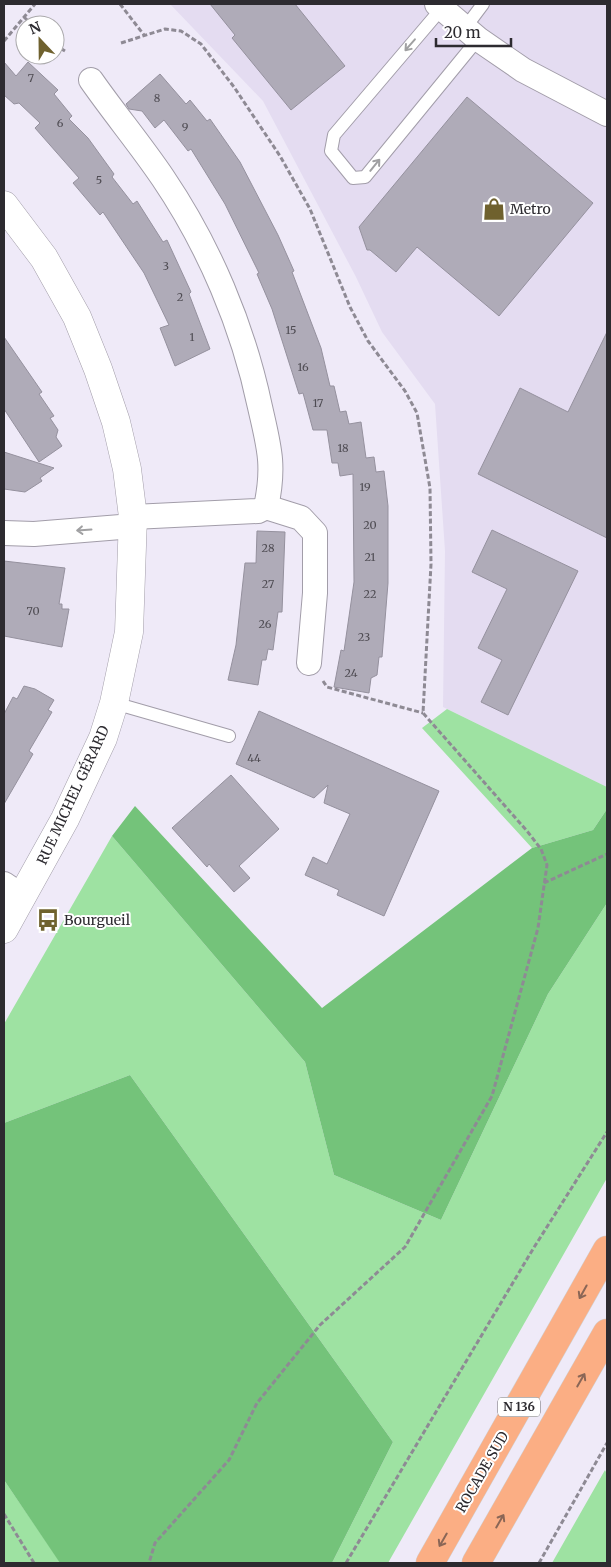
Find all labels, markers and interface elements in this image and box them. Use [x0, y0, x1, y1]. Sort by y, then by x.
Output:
north arrow [15, 15, 65, 65]
scale bar [436, 15, 511, 47]
text: N [27, 18, 44, 38]
text: 20 m [444, 23, 481, 42]
one-way arrow [405, 38, 416, 51]
house number: 7 [28, 71, 34, 85]
house number: 8 [154, 91, 161, 105]
house number: 6 [57, 116, 64, 130]
house number: 9 [182, 120, 189, 134]
one-way arrow [370, 158, 381, 171]
house number: 5 [96, 173, 102, 187]
shop icon: Metro [481, 196, 507, 222]
place label: Metro [510, 200, 551, 218]
house number: 3 [163, 259, 169, 273]
house number: 2 [177, 290, 183, 304]
house number: 15 [285, 323, 297, 337]
house number: 1 [190, 330, 195, 344]
house number: 16 [297, 360, 309, 374]
house number: 17 [313, 396, 323, 410]
house number: 18 [337, 441, 349, 455]
house number: 19 [359, 480, 371, 494]
house number: 20 [363, 518, 377, 532]
one-way arrow [77, 525, 93, 535]
house number: 28 [262, 541, 275, 555]
house number: 21 [364, 550, 376, 564]
house number: 27 [262, 577, 274, 591]
house number: 22 [364, 587, 376, 601]
house number: 70 [26, 604, 40, 618]
house number: 26 [259, 617, 272, 631]
house number: 23 [358, 630, 370, 644]
house number: 24 [345, 666, 358, 680]
street label: RUE MICHEL GÉRARD [33, 722, 113, 867]
house number: 44 [247, 751, 261, 765]
bus stop icon: Bourgueil [35, 907, 61, 933]
place label: Bourgueil [64, 911, 131, 929]
one-way arrow [578, 1285, 588, 1299]
one-way arrow [576, 1373, 586, 1387]
road number: N 136 [498, 1398, 540, 1416]
street label: ROCADE SUD [452, 1428, 513, 1516]
one-way arrow [496, 1514, 506, 1529]
one-way arrow [437, 1533, 447, 1547]

